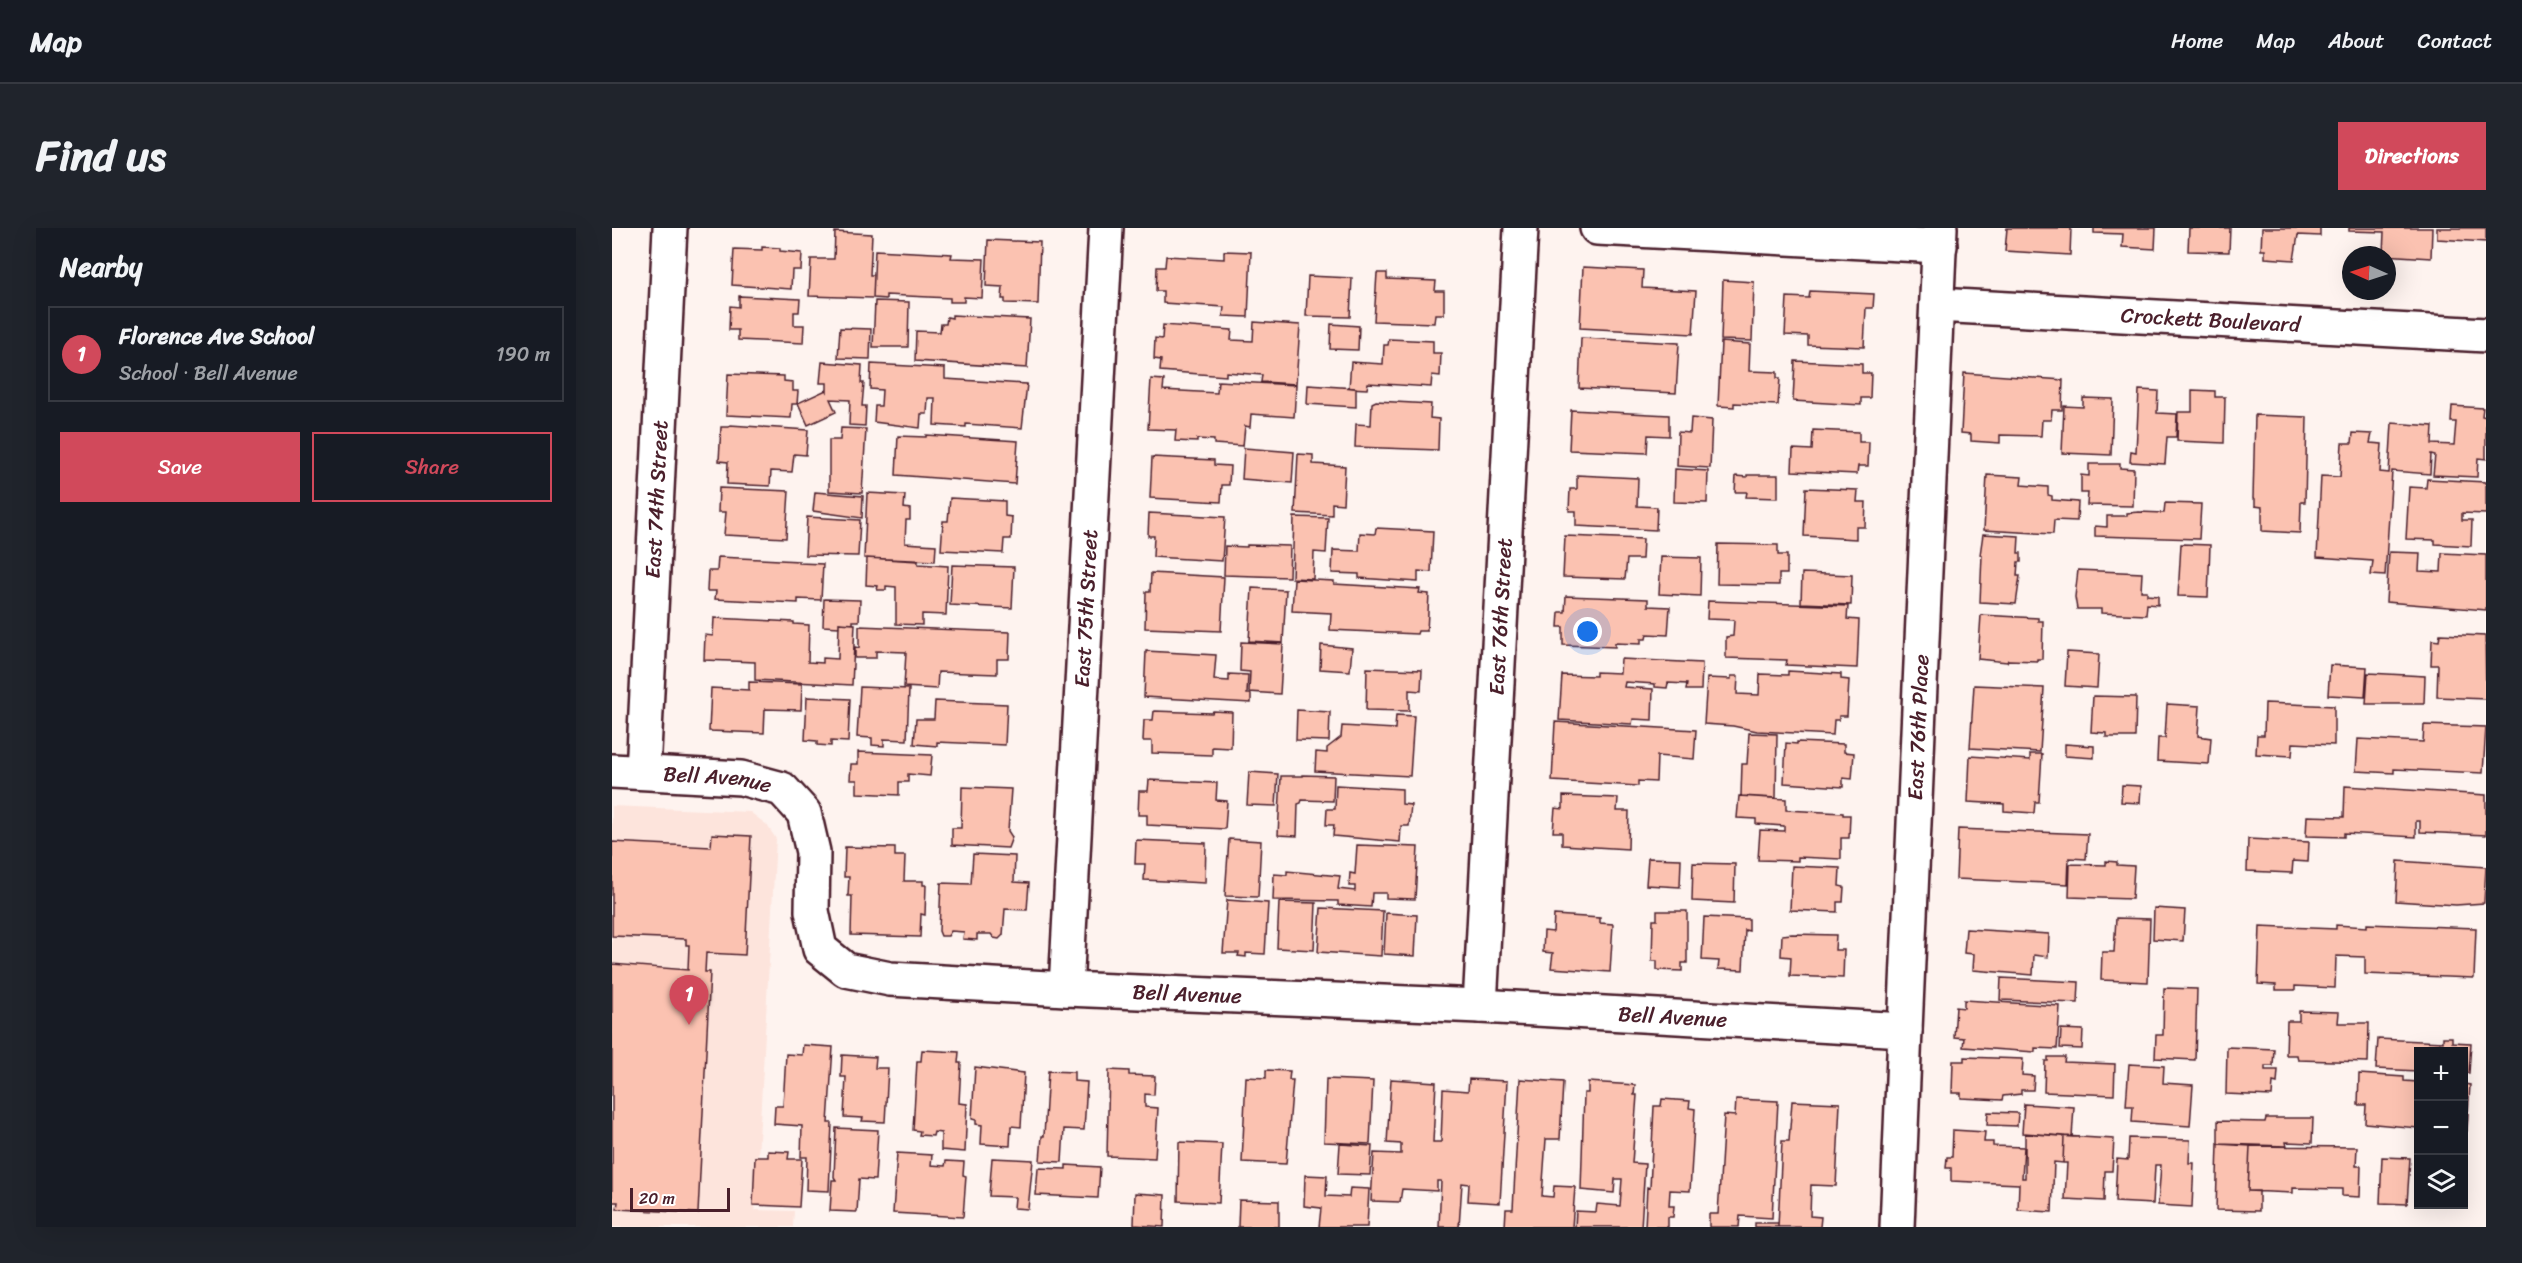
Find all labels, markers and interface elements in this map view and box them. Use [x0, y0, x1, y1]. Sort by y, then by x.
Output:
text: Map [30, 17, 82, 66]
text: Home [2171, 22, 2223, 60]
text: Map [2256, 22, 2295, 60]
text: About [2328, 22, 2385, 60]
text: Contact [2418, 22, 2492, 60]
text: Find us [36, 119, 166, 193]
button: Directions [2338, 122, 2486, 190]
text: Nearby [60, 244, 142, 290]
north arrow [2342, 246, 2396, 300]
street label: Crockett Boulevard [2120, 296, 2303, 344]
text: Florence Ave School [119, 317, 314, 356]
text: 1 [77, 337, 86, 372]
text: 190 m [496, 337, 550, 372]
text: School · Bell Avenue [119, 356, 298, 391]
street label: East 74th Street [634, 419, 679, 579]
button: Save [60, 432, 300, 502]
button: Share [312, 432, 552, 502]
street label: East 75th Street [1063, 529, 1109, 688]
street label: East 76th Street [1477, 537, 1524, 696]
your location [1573, 617, 1602, 646]
street label: East 76th Place [1896, 653, 1940, 801]
street label: Bell Avenue [662, 755, 776, 805]
street label: Bell Avenue [1132, 973, 1243, 1015]
pin: 1 [670, 976, 709, 1025]
street label: Bell Avenue [1617, 995, 1728, 1039]
map controls [2414, 1047, 2468, 1209]
button: + [2414, 1047, 2468, 1101]
button: − [2414, 1101, 2468, 1155]
button: layers [2414, 1155, 2468, 1209]
text: 20 m [639, 1184, 675, 1213]
scale bar [630, 1185, 730, 1212]

